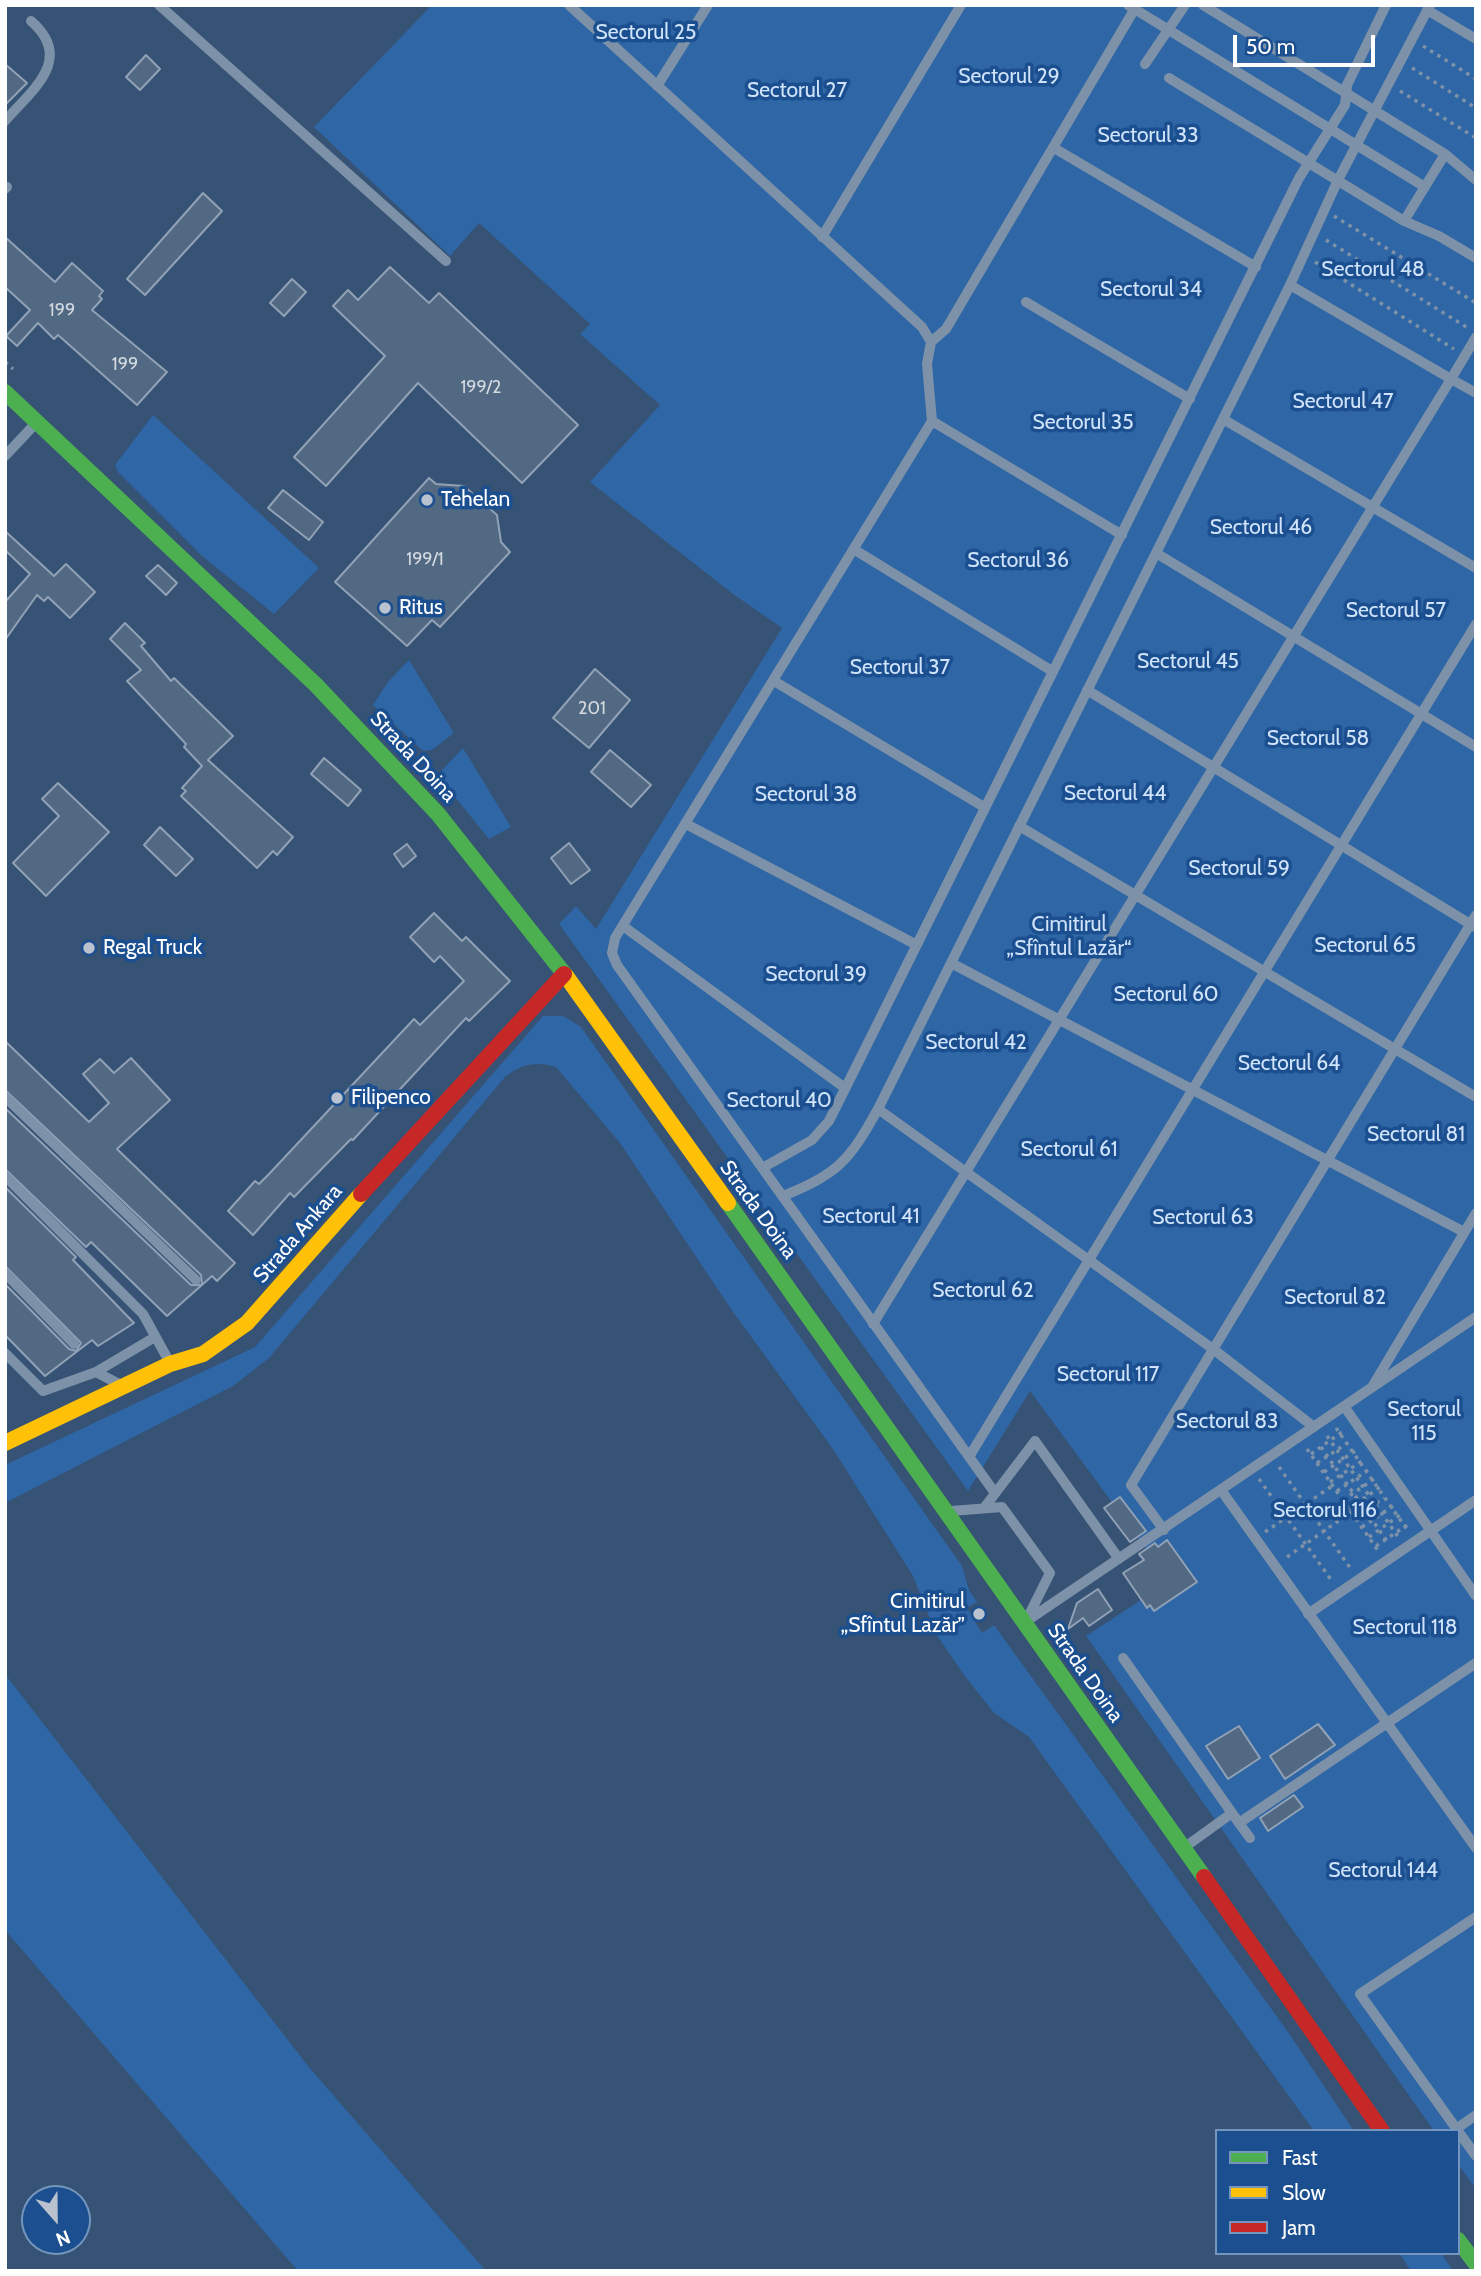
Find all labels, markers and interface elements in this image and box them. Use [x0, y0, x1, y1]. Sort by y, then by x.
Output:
park label: Sectorul 25 [596, 20, 696, 46]
scale bar [1236, 21, 1378, 65]
text: 50 m [1246, 34, 1295, 59]
park label: Sectorul 29 [958, 64, 1060, 90]
park label: Sectorul 27 [747, 78, 847, 104]
park label: Sectorul 33 [1097, 123, 1199, 149]
park label: Sectorul 48 [1321, 257, 1425, 283]
park label: Sectorul 34 [1100, 277, 1202, 303]
house number: 199 [49, 300, 75, 322]
house number: 199 [112, 354, 138, 376]
house number: 199/2 [460, 377, 502, 399]
park label: Sectorul 47 [1292, 389, 1394, 415]
park label: Sectorul 35 [1032, 410, 1134, 436]
place label: Tehelan [441, 487, 510, 513]
marker: Tehelan [419, 492, 435, 508]
park label: Sectorul 46 [1210, 515, 1312, 541]
park label: Sectorul 36 [967, 548, 1069, 574]
house number: 199/1 [406, 549, 444, 571]
place label: Ritus [399, 595, 443, 621]
park label: Sectorul 57 [1346, 598, 1446, 624]
marker: Ritus [377, 600, 393, 616]
park label: Sectorul 45 [1137, 649, 1239, 675]
park label: Sectorul 37 [850, 655, 950, 681]
house number: 201 [578, 698, 606, 720]
street label: Strada Doina [365, 706, 461, 808]
park label: Sectorul 58 [1267, 726, 1369, 752]
park label: Sectorul 44 [1064, 781, 1166, 807]
park label: Sectorul 38 [755, 782, 857, 808]
park label: Sectorul 59 [1188, 856, 1290, 882]
park label: Cimitirul „Sfîntul Lazăr“ [1007, 912, 1131, 962]
park label: Sectorul 65 [1314, 933, 1416, 959]
place label: Regal Truck [103, 935, 202, 961]
marker: Regal Truck [81, 940, 97, 956]
park label: Sectorul 39 [765, 962, 867, 988]
park label: Sectorul 60 [1114, 982, 1218, 1008]
park label: Sectorul 42 [925, 1030, 1027, 1056]
park label: Sectorul 64 [1238, 1051, 1340, 1077]
place label: Filipenco [351, 1085, 431, 1111]
park label: Sectorul 40 [726, 1088, 832, 1114]
marker: Filipenco [329, 1090, 345, 1106]
park label: Sectorul 81 [1367, 1122, 1465, 1148]
park label: Sectorul 61 [1020, 1137, 1118, 1163]
street label: Strada Doina [714, 1156, 802, 1264]
street label: Strada Ankara [248, 1179, 348, 1289]
park label: Sectorul 41 [822, 1204, 920, 1230]
park label: Sectorul 63 [1152, 1205, 1254, 1231]
park label: Sectorul 62 [932, 1278, 1034, 1304]
park label: Sectorul 82 [1284, 1285, 1386, 1311]
park label: Sectorul 117 [1057, 1362, 1159, 1388]
park label: Sectorul 115 [1387, 1397, 1461, 1447]
park label: Sectorul 83 [1176, 1409, 1278, 1435]
park label: Sectorul 116 [1273, 1498, 1377, 1524]
place label: Cimitirul „Sfîntul Lazăr” [841, 1589, 965, 1639]
marker: Cimitirul „Sfîntul Lazăr” [971, 1606, 987, 1622]
park label: Sectorul 118 [1353, 1615, 1457, 1641]
street label: Strada Doina [1042, 1619, 1128, 1727]
park label: Sectorul 144 [1328, 1858, 1438, 1884]
legend [1215, 2129, 1460, 2255]
text: Fast [1282, 2145, 1318, 2170]
text: Slow [1282, 2180, 1326, 2205]
north arrow [21, 2185, 91, 2255]
text: Jam [1282, 2215, 1316, 2240]
text: N [53, 2225, 73, 2251]

